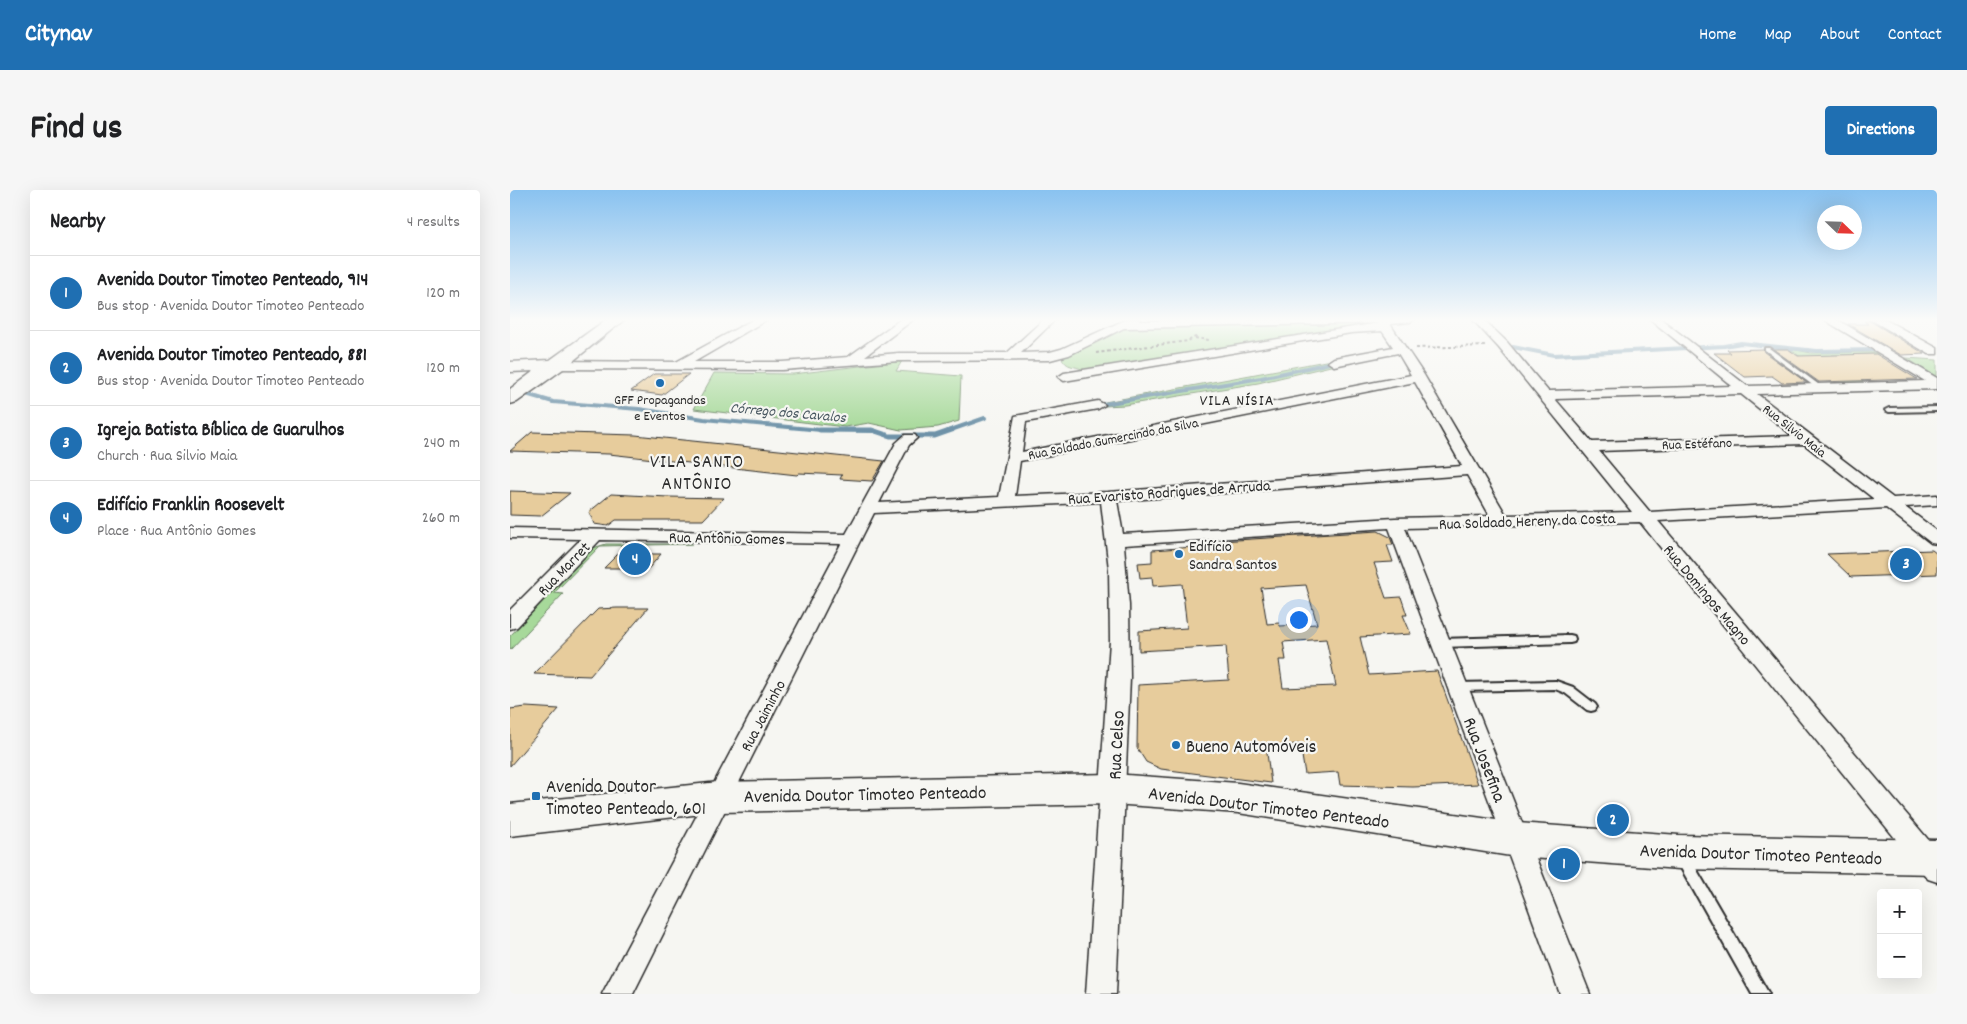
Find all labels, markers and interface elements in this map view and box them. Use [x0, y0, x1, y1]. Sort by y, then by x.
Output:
text: Citynav [25, 18, 92, 52]
text: Home [1699, 23, 1736, 48]
text: Map [1764, 23, 1792, 48]
text: About [1820, 23, 1860, 48]
text: Contact [1888, 23, 1942, 48]
text: Find us [30, 105, 122, 155]
button: Directions [1825, 106, 1937, 155]
north arrow [1817, 205, 1862, 250]
text: Nearby [50, 208, 105, 238]
text: 4 results [407, 211, 460, 234]
text: Avenida Doutor Timoteo Penteado, 914 [97, 268, 368, 295]
text: 1 [64, 282, 68, 305]
text: 120 m [426, 282, 460, 305]
text: Bus stop · Avenida Doutor Timoteo Penteado [97, 295, 364, 318]
text: Avenida Doutor Timoteo Penteado, 881 [97, 343, 367, 370]
text: 2 [63, 357, 70, 380]
text: 120 m [426, 357, 460, 380]
text: Bus stop · Avenida Doutor Timoteo Penteado [97, 370, 364, 393]
marker: GFF Propagandas e Eventos [654, 377, 666, 389]
district label: VILA NÍSIA [1200, 390, 1274, 413]
place label: GFF Propagandas e Eventos [614, 391, 706, 427]
water label: Córrego dos Cavalos [729, 398, 847, 430]
street label: Rua Silvio Maia [1757, 400, 1830, 463]
street label: Rua Soldado Gumercindo da Silva [1027, 414, 1201, 466]
text: Igreja Batista Bíblica de Guarulhos [97, 418, 344, 445]
text: 3 [62, 432, 70, 455]
text: 240 m [423, 432, 460, 455]
street label: Rua Estéfano [1662, 434, 1733, 456]
text: Church · Rua Silvio Maia [97, 445, 237, 468]
district label: VILA SANTO ANTÔNIO [650, 450, 744, 499]
street label: Rua Evaristo Rodrigues de Arruda [1067, 475, 1272, 512]
text: Edifício Franklin Roosevelt [97, 493, 285, 520]
text: 4 [63, 507, 69, 530]
text: 260 m [422, 507, 460, 530]
street label: Rua Soldado Hereny da Costa [1438, 508, 1616, 537]
text: Place · Rua Antônio Gomes [97, 520, 256, 543]
street label: Rua Antônio Gomes [669, 527, 785, 552]
place label: Edifício Sandra Santos [1189, 536, 1278, 577]
street label: Rua Marret [533, 537, 597, 602]
pin: 4 [619, 540, 651, 578]
street label: Rua Domingos Magno [1657, 540, 1755, 651]
pin: 3 [1890, 545, 1922, 583]
marker: Edifício Sandra Santos [1173, 548, 1185, 560]
your location [1286, 607, 1312, 633]
street label: Rua Jaiminho [736, 676, 793, 756]
street label: Rua Celso [1103, 710, 1134, 781]
street label: Rua Josefina [1454, 714, 1512, 808]
place label: Bueno Automóveis [1186, 735, 1316, 762]
marker: Bueno Automóveis [1170, 739, 1182, 751]
place label: Avenida Doutor Timoteo Penteado, 601 [546, 775, 706, 824]
street label: Avenida Doutor Timoteo Penteado [744, 781, 987, 812]
street label: Avenida Doutor Timoteo Penteado [1147, 781, 1391, 838]
marker: Avenida Doutor Timoteo Penteado, 601 [530, 790, 542, 802]
pin: 2 [1597, 801, 1629, 839]
street label: Avenida Doutor Timoteo Penteado [1639, 839, 1883, 874]
pin: 1 [1548, 845, 1580, 883]
map controls [1877, 889, 1922, 979]
button: + [1877, 889, 1922, 934]
button: − [1877, 934, 1922, 979]

